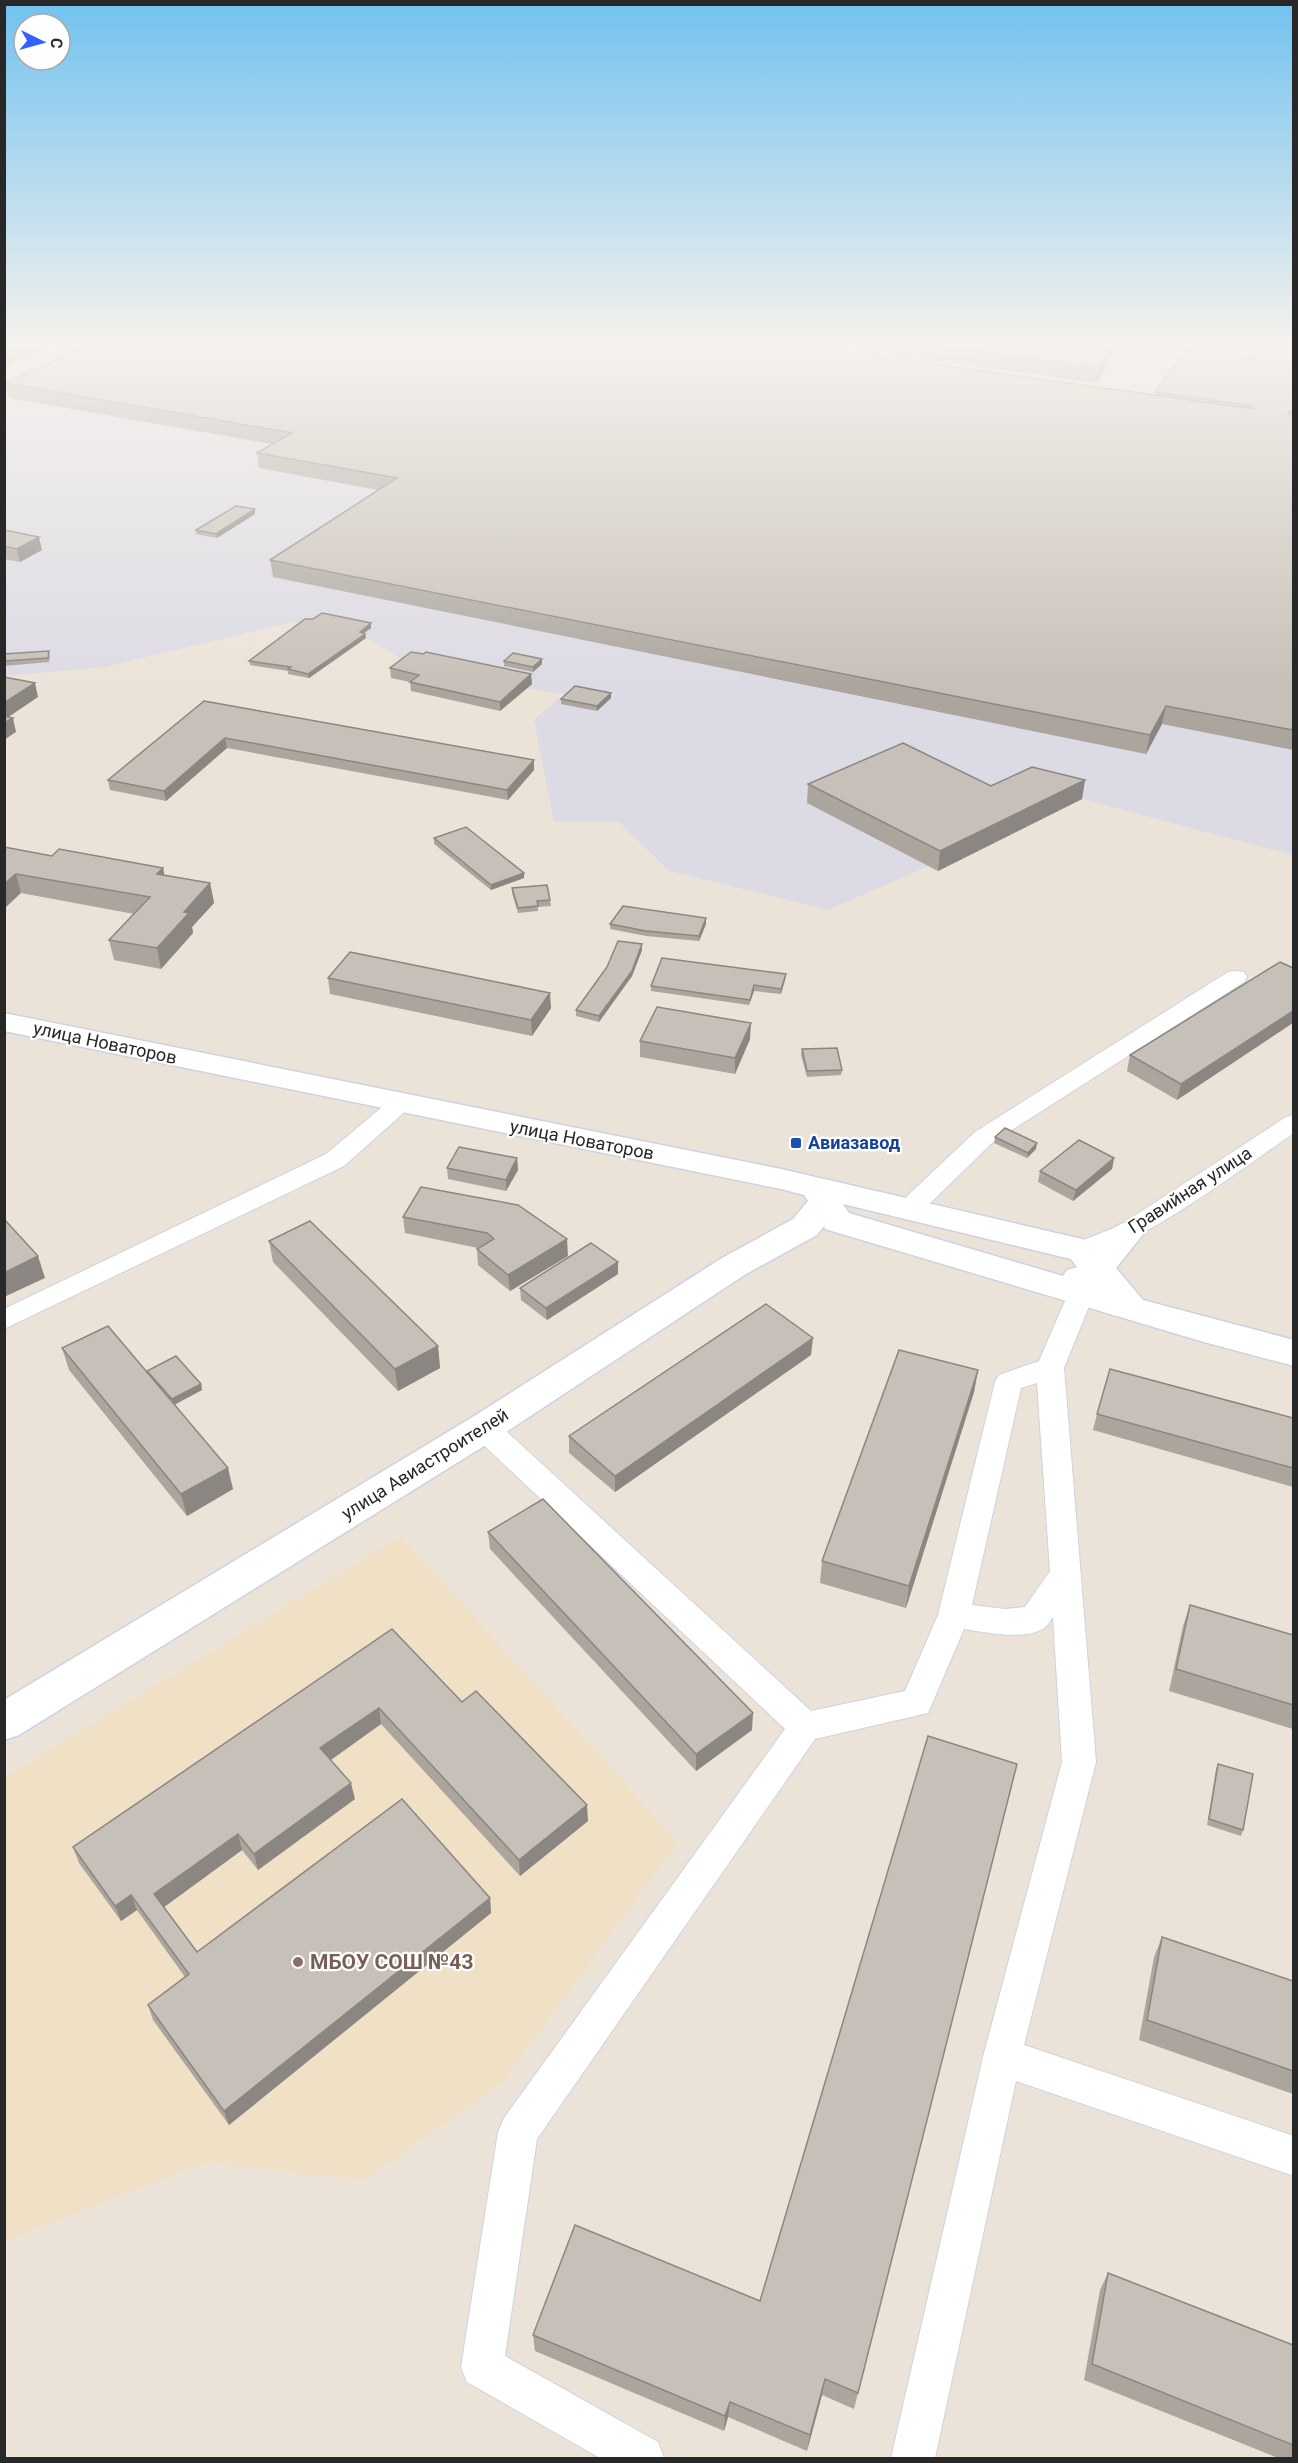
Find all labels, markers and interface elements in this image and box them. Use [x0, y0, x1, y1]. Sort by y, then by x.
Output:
north arrow [12, 12, 72, 72]
text: С [47, 37, 66, 49]
street label: улица Новаторов [31, 1017, 179, 1068]
street label: улица Новаторов [508, 1115, 656, 1164]
place label: Авиазавод [808, 1132, 901, 1153]
marker: Авиазавод [789, 1136, 803, 1150]
street label: Гравийная улица [1124, 1142, 1255, 1237]
street label: улица Авиастроителей [337, 1404, 512, 1524]
place label: МБОУ СОШ №43 [310, 1950, 473, 1974]
marker: МБОУ СОШ №43 [291, 1955, 305, 1969]

